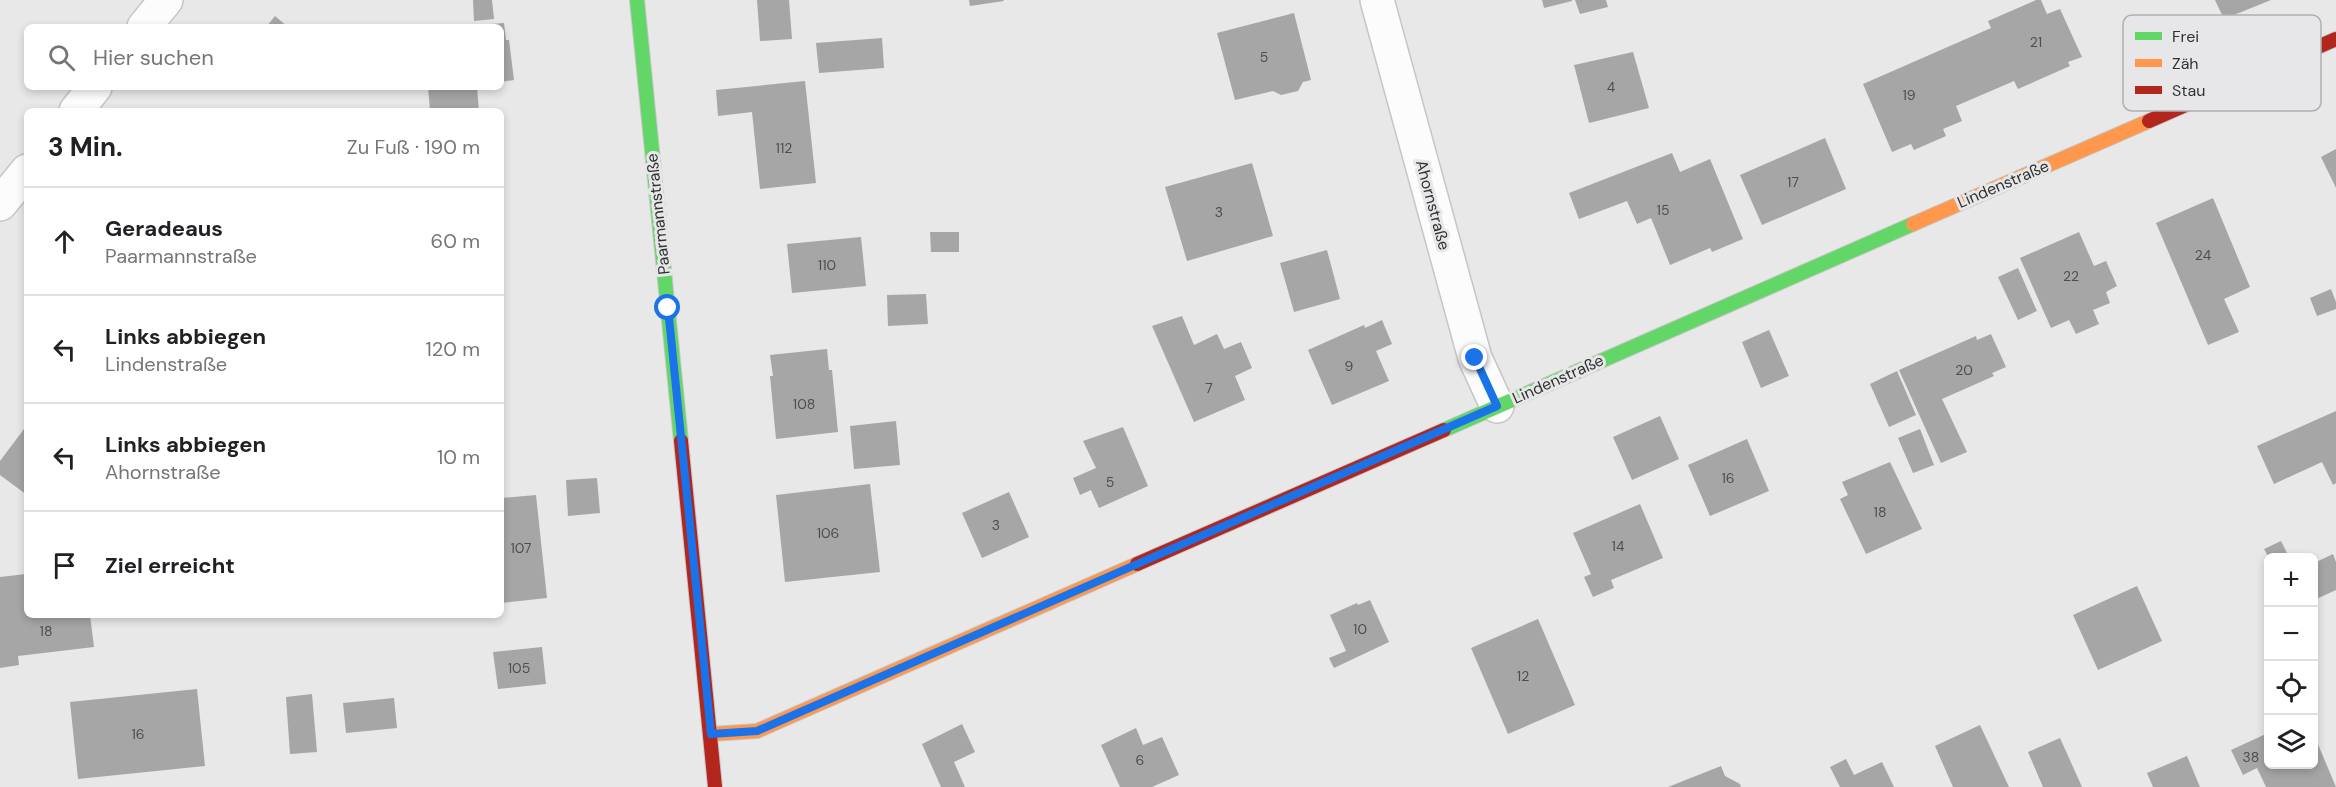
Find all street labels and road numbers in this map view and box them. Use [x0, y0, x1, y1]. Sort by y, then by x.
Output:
street label: Paarmannstraße [641, 152, 675, 276]
street label: Lindenstraße [1954, 155, 2052, 213]
street label: Ahornstraße [1411, 158, 1455, 252]
street label: Lindenstraße [1509, 350, 1607, 408]

